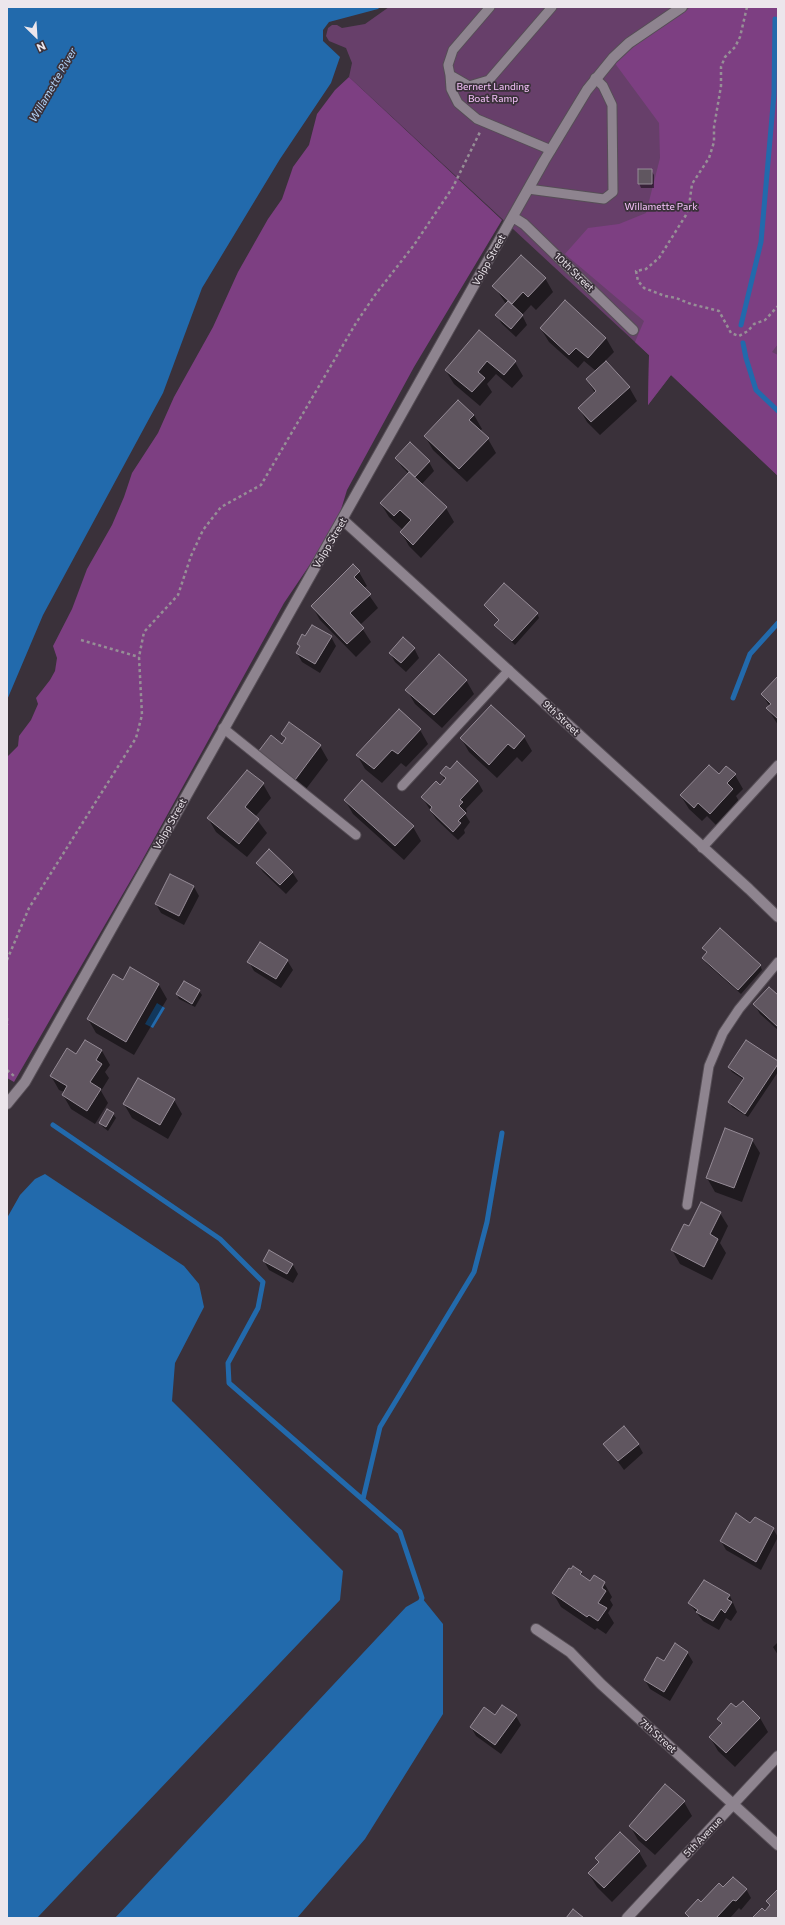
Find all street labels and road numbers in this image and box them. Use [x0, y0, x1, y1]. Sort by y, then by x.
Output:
street label: Volpp Street [470, 232, 508, 288]
street label: 10th Street [552, 250, 596, 294]
street label: Volpp Street [311, 515, 349, 571]
street label: 9th Street [540, 698, 582, 738]
street label: Volpp Street [151, 796, 189, 852]
street label: 7th Street [637, 1716, 679, 1756]
street label: 5th Avenue [681, 1815, 725, 1859]

